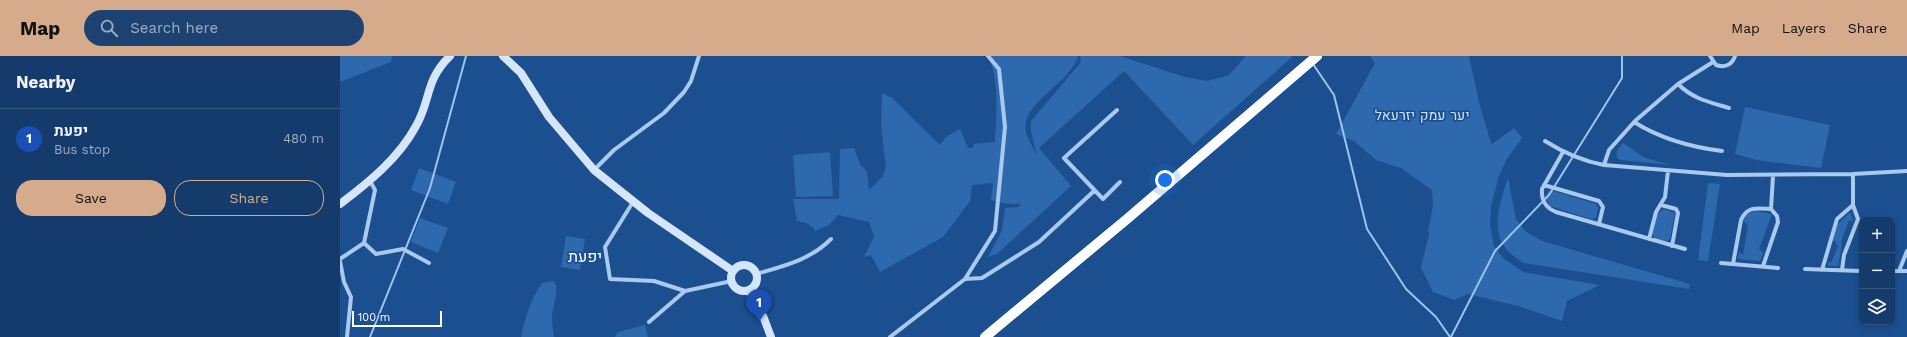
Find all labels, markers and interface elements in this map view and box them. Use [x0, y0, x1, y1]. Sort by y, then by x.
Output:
search box [84, 10, 364, 46]
text: Map [20, 17, 60, 40]
icon: search [98, 17, 120, 39]
text: Search here [130, 19, 218, 37]
text: Map [1731, 20, 1760, 36]
text: Layers [1782, 20, 1826, 36]
text: Share [1848, 20, 1887, 36]
text: Nearby [16, 72, 75, 92]
park label: יער עמק יזרעאל [1375, 107, 1469, 123]
text: יפעת [54, 122, 88, 140]
text: 1 [26, 131, 32, 146]
text: 480 m [283, 131, 324, 146]
text: Bus stop [54, 142, 110, 157]
your location [1155, 170, 1175, 190]
button: Save [16, 180, 166, 216]
button: Share [174, 180, 324, 216]
map controls [1859, 217, 1895, 325]
button: + [1859, 217, 1895, 253]
district label: יפעת [568, 247, 602, 266]
button: − [1859, 253, 1895, 289]
pin: 1 [746, 289, 772, 322]
button: layers [1859, 289, 1895, 325]
scale bar [352, 309, 442, 328]
text: 100 m [358, 311, 390, 324]

